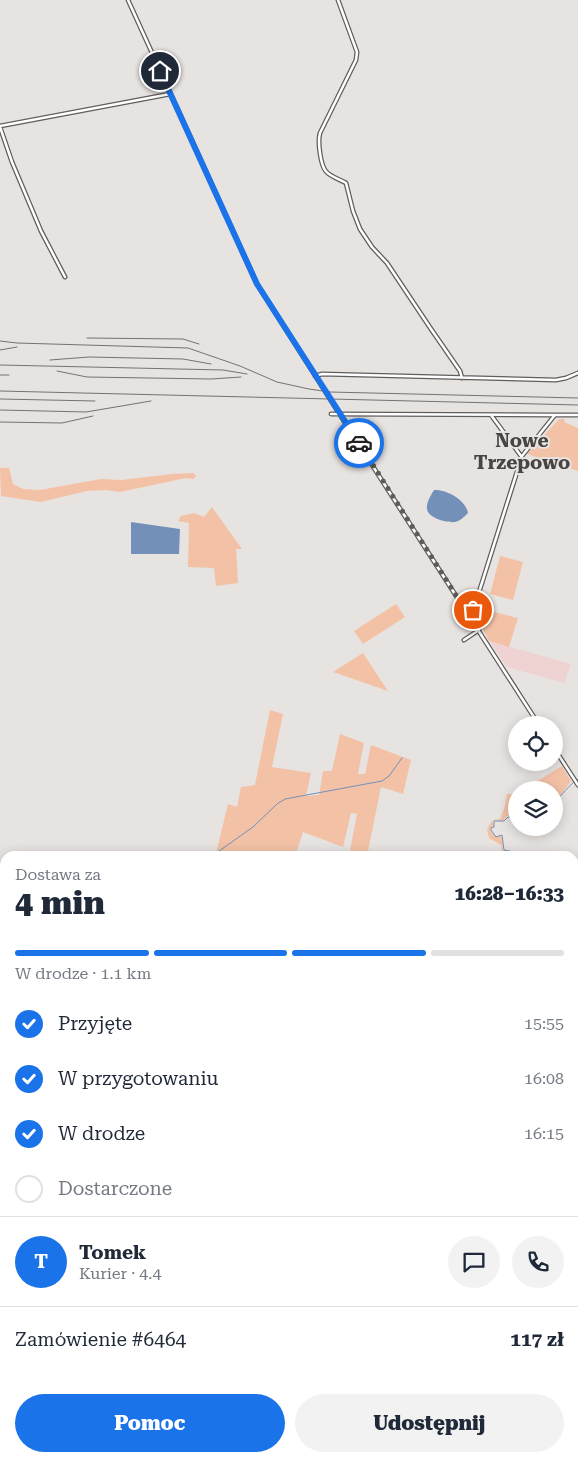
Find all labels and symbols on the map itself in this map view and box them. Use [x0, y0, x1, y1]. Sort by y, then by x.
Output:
pin [139, 50, 181, 92]
courier [334, 418, 384, 468]
district label: Nowe Trzepowo [474, 429, 570, 474]
pin [452, 589, 494, 631]

